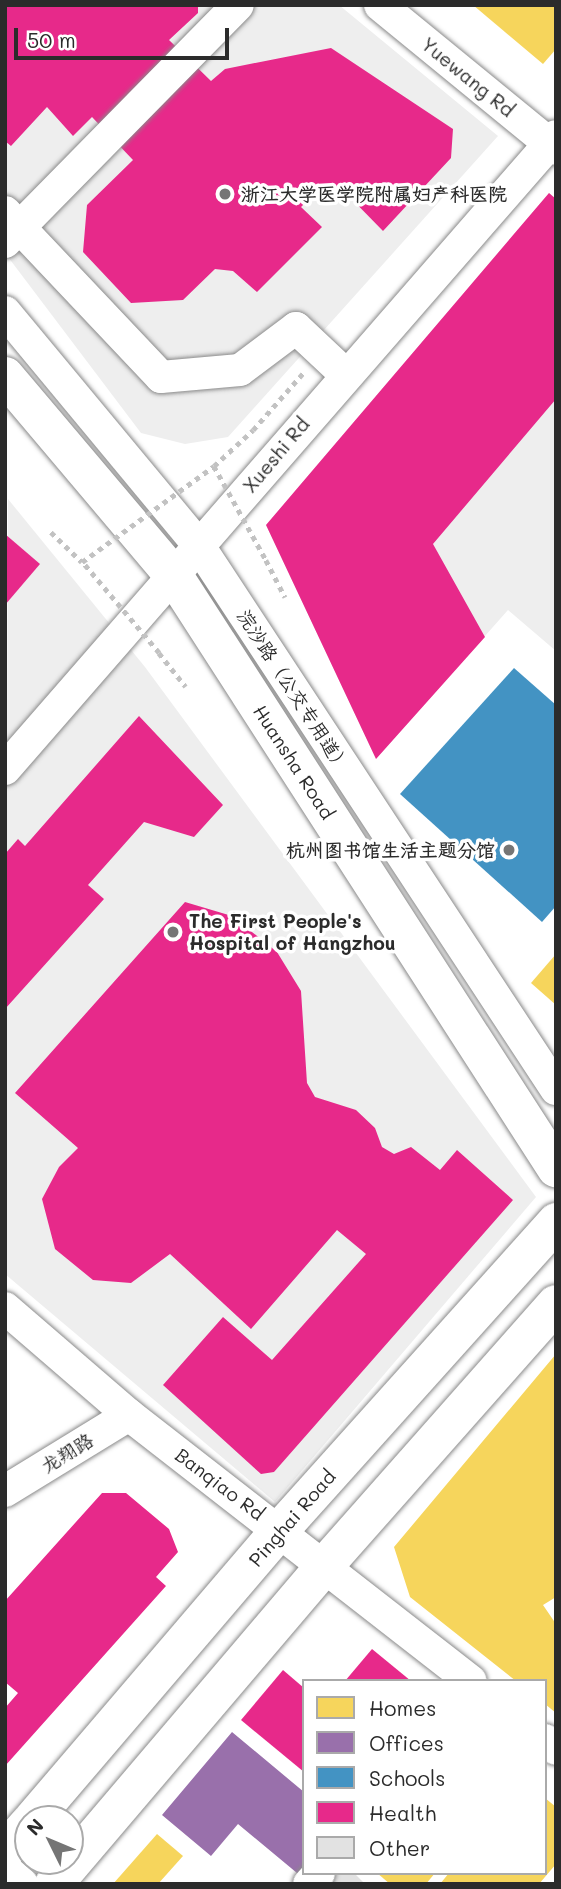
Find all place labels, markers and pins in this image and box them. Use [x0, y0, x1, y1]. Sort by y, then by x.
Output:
place label: 浙江大学医学院附属妇产科医院 [241, 183, 507, 205]
marker: 浙江大学医学院附属妇产科医院 [215, 184, 235, 204]
place label: 杭州图书馆生活主题分馆 [286, 839, 495, 861]
marker: 杭州图书馆生活主题分馆 [501, 842, 517, 858]
place label: The First People's Hospital of Hangzhou [189, 910, 396, 954]
marker: The First People's Hospital of Hangzhou [163, 922, 183, 942]

